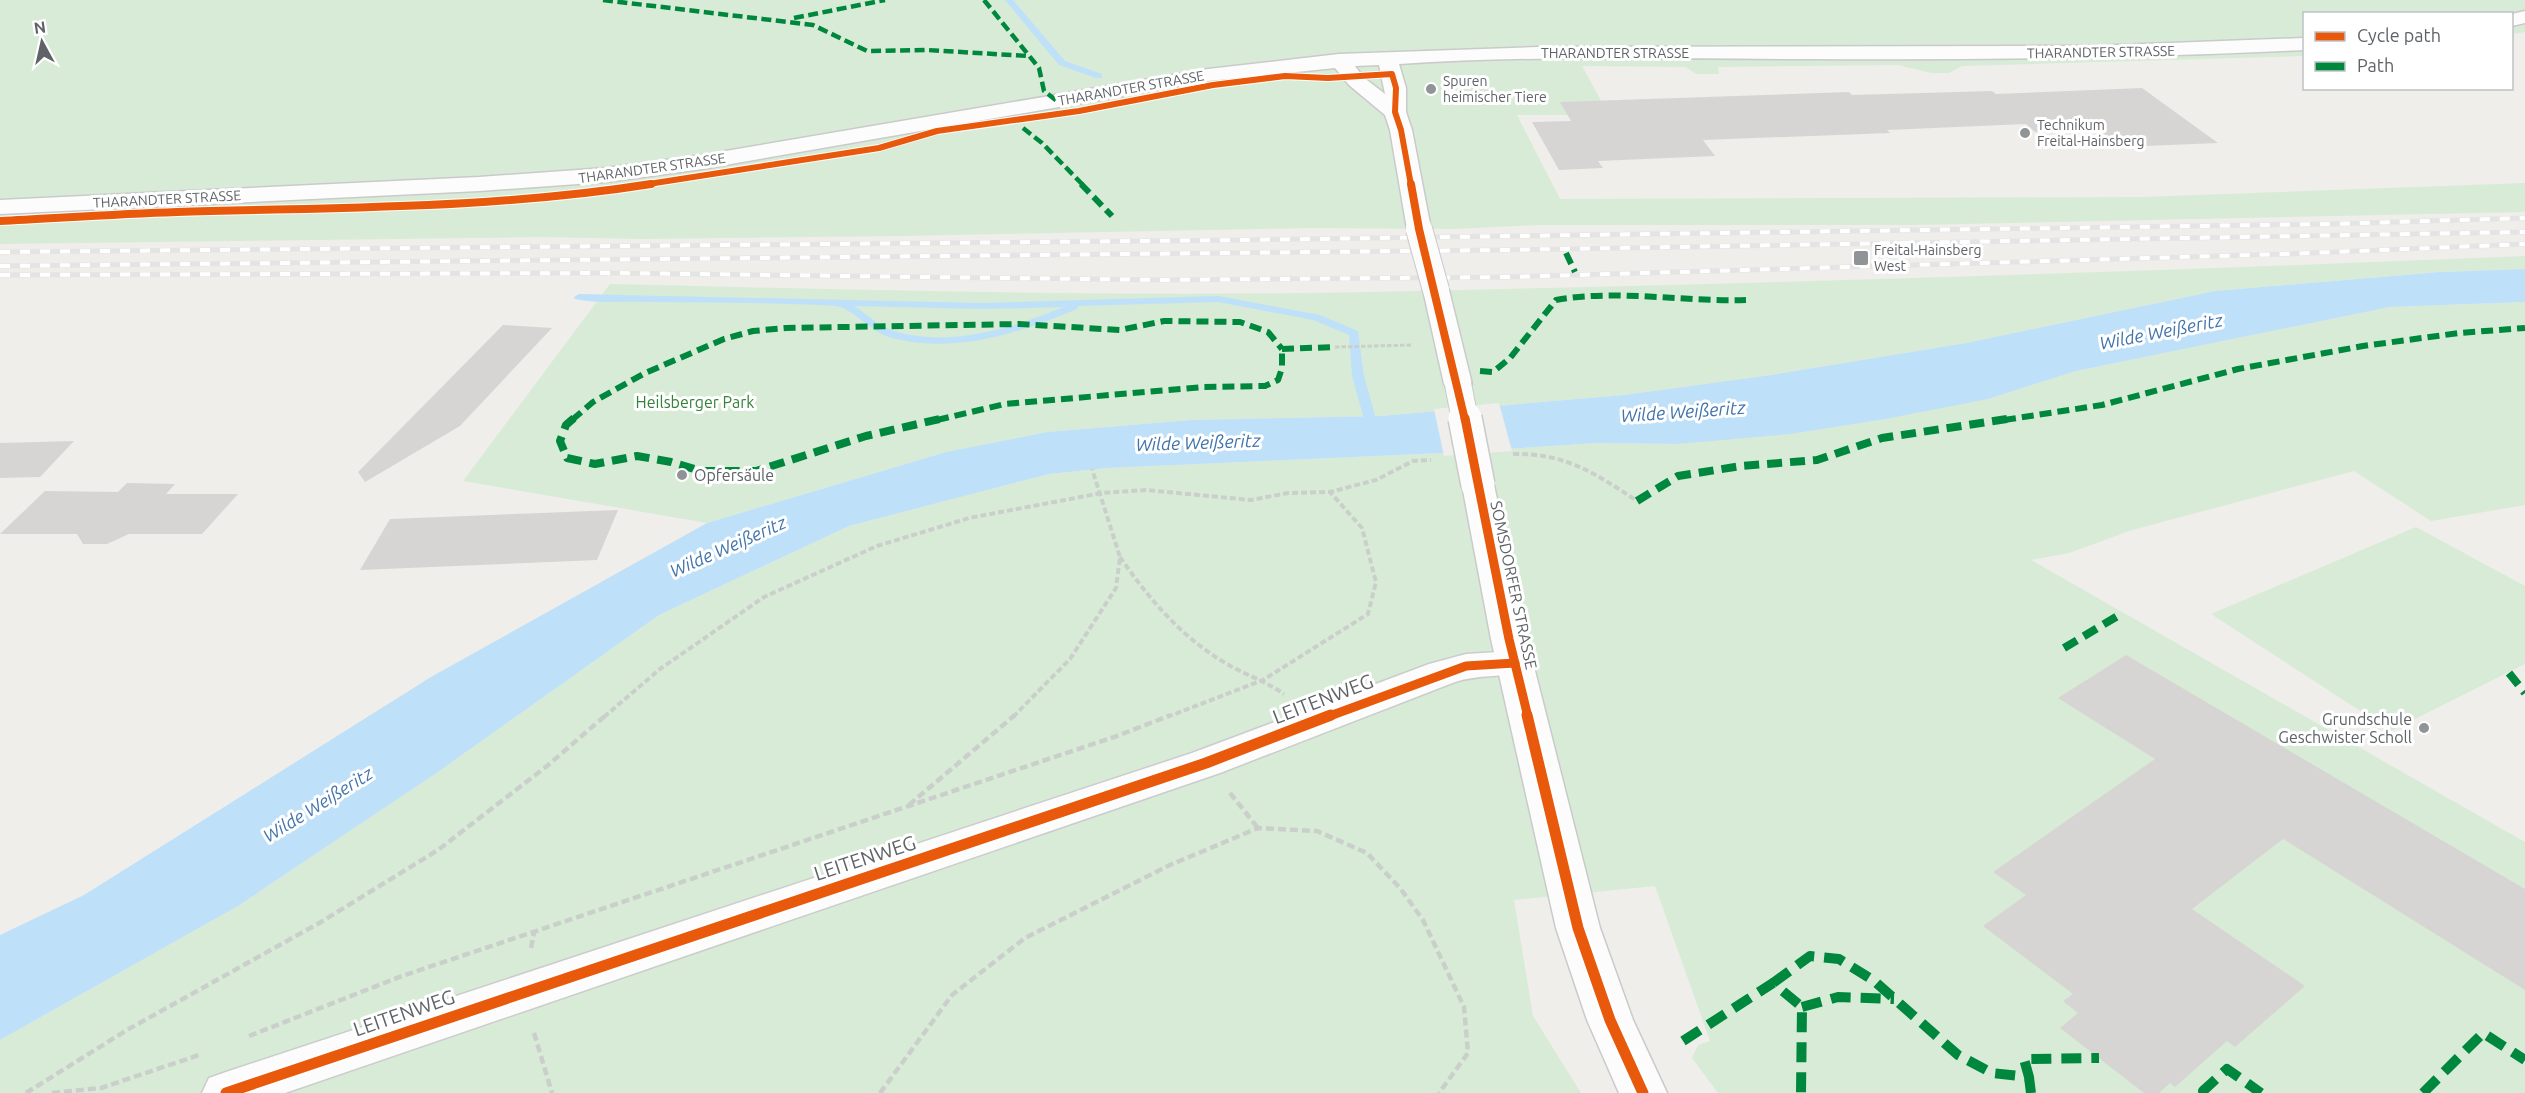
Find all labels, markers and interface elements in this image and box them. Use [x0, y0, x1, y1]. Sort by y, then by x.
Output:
north arrow [12, 12, 72, 72]
legend [2303, 12, 2513, 90]
text: N [33, 17, 47, 37]
text: Cycle path [2357, 25, 2441, 45]
street label: THARANDTER STRASSE [2027, 43, 2175, 61]
street label: THARANDTER STRASSE [1541, 45, 1689, 61]
text: Path [2357, 55, 2394, 75]
street label: THARANDTER STRASSE [1057, 67, 1205, 109]
place label: Spuren heimischer Tiere [1443, 73, 1547, 105]
marker: Spuren heimischer Tiere [1424, 82, 1438, 96]
place label: Technikum Freital-Hainsberg [2037, 117, 2145, 149]
marker: Technikum Freital-Hainsberg [2018, 126, 2032, 140]
street label: THARANDTER STRASSE [578, 150, 727, 186]
street label: THARANDTER STRASSE [93, 187, 242, 211]
place label: Freital-Hainsberg West [1874, 242, 1982, 274]
marker: Freital-Hainsberg West [1852, 249, 1870, 267]
water label: Wilde Weißeritz [2098, 309, 2225, 354]
park label: Heilsberger Park [636, 393, 754, 411]
water label: Wilde Weißeritz [1620, 397, 1747, 426]
water label: Wilde Weißeritz [1135, 430, 1262, 455]
place label: Opfersäule [694, 466, 774, 484]
marker: Opfersäule [675, 468, 689, 482]
street label: SOMSDORFER STRASSE [1487, 499, 1541, 671]
water label: Wilde Weißeritz [667, 511, 790, 581]
street label: LEITENWEG [1269, 669, 1376, 728]
place label: Grundschule Geschwister Scholl [2278, 710, 2412, 746]
marker: Grundschule Geschwister Scholl [2417, 721, 2431, 735]
water label: Wilde Weißeritz [259, 762, 377, 847]
street label: LEITENWEG [811, 830, 919, 885]
street label: LEITENWEG [350, 984, 458, 1041]

